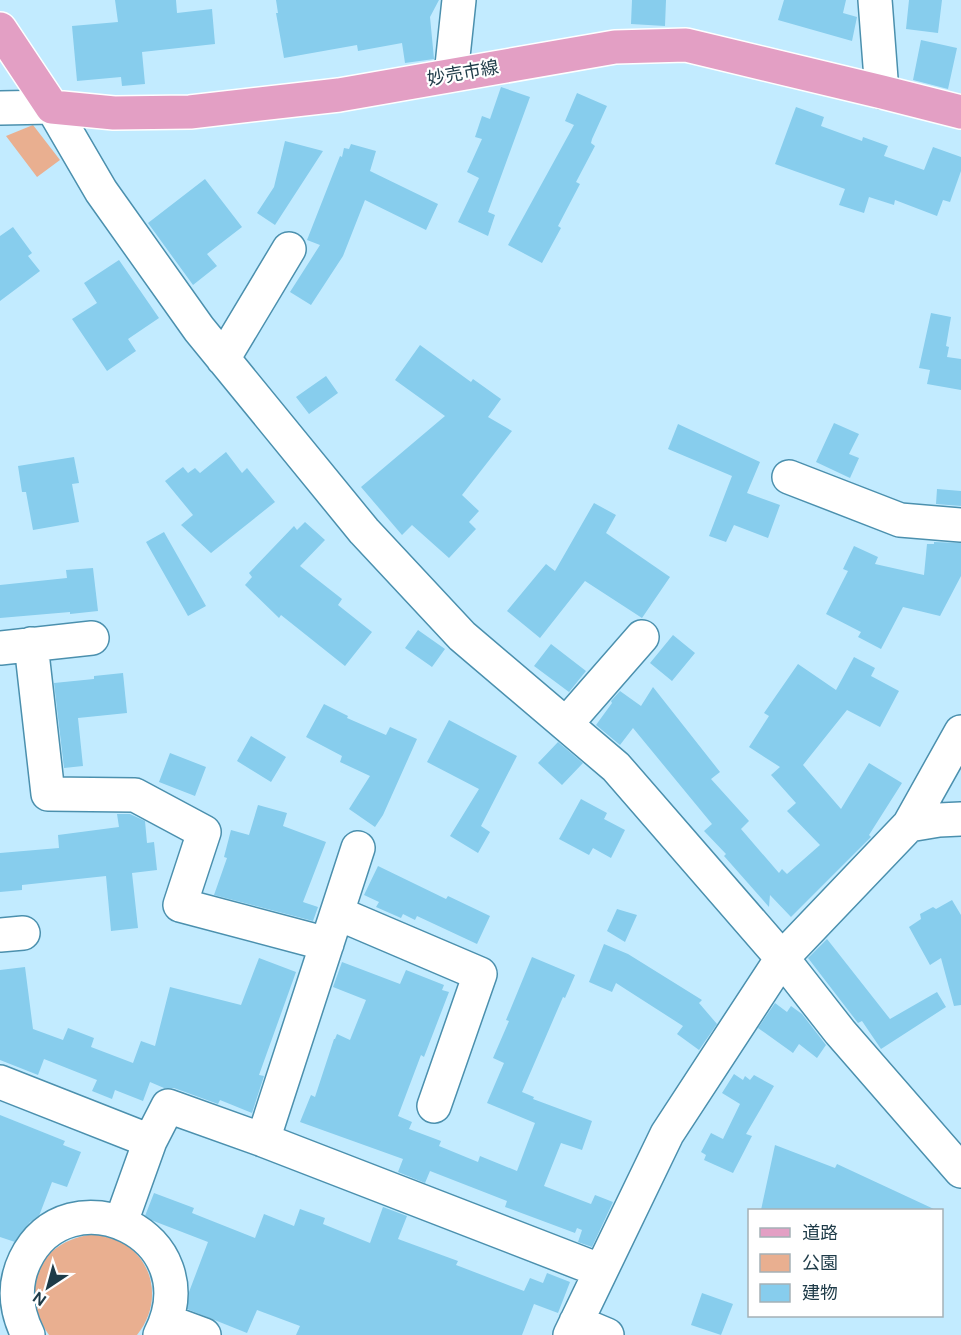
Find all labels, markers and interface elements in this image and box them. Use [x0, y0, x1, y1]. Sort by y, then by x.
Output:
street label: 妙売市線 [425, 55, 501, 91]
legend [748, 1209, 943, 1317]
text: 道路 [802, 1221, 838, 1245]
text: 公園 [802, 1251, 838, 1275]
north arrow [18, 1257, 78, 1317]
text: 建物 [802, 1281, 838, 1305]
text: N [29, 1287, 50, 1311]

